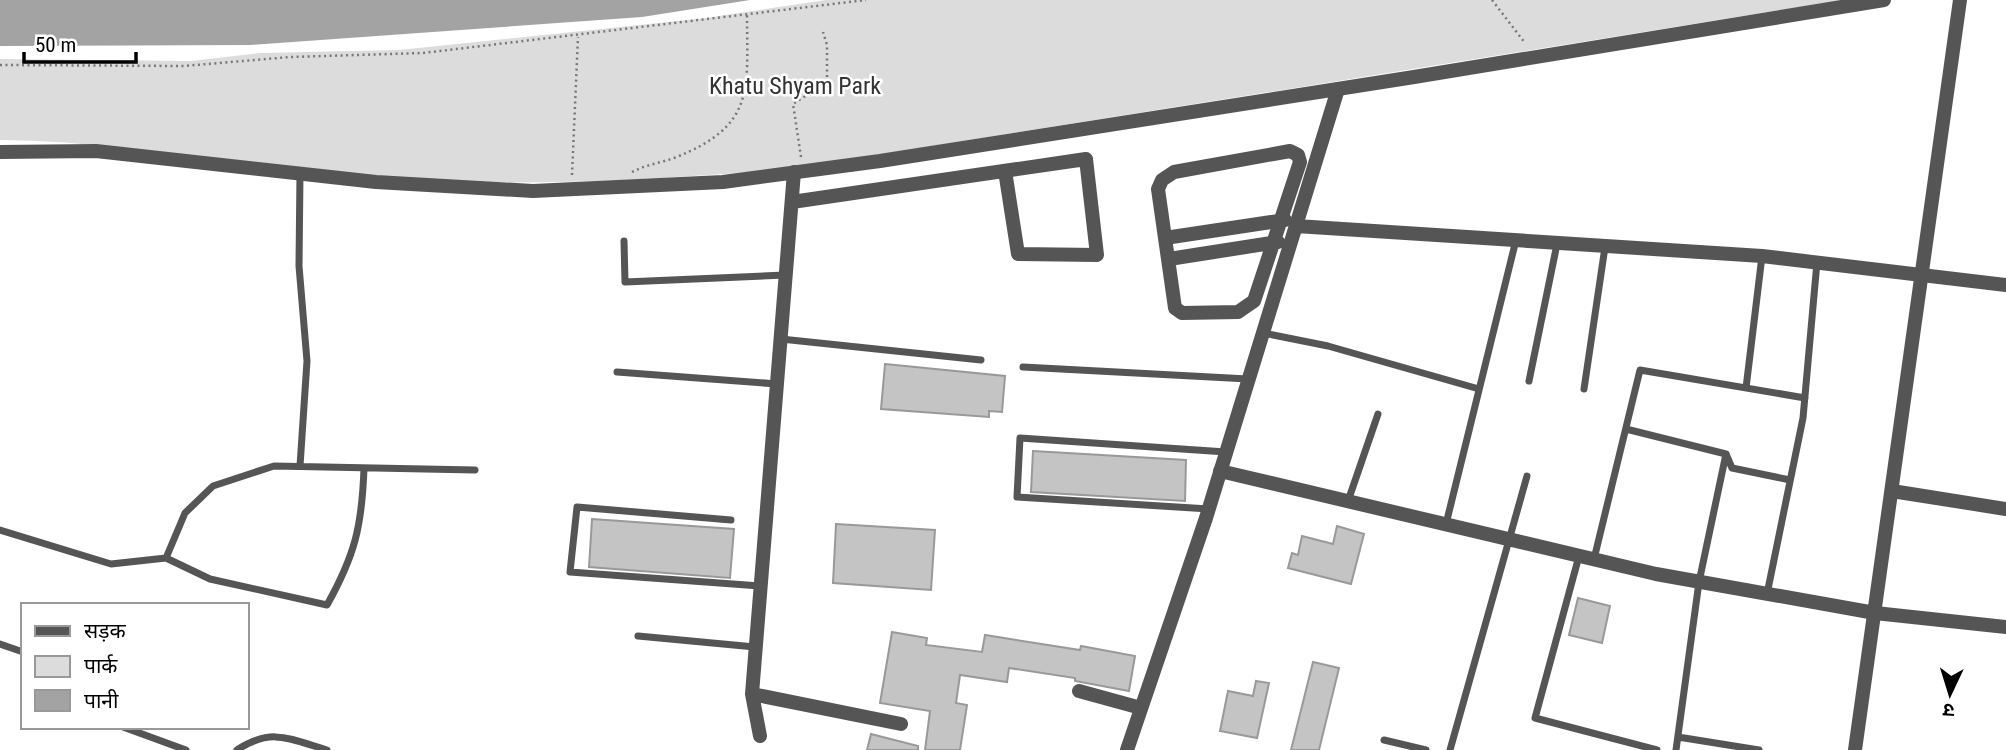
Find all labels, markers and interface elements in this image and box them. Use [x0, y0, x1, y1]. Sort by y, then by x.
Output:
scale bar [24, 21, 136, 65]
text: 50 m [35, 33, 76, 57]
park label: Khatu Shyam Park [709, 72, 881, 100]
legend [21, 603, 248, 729]
text: सड़क [84, 619, 126, 643]
text: पार्क [84, 654, 118, 678]
north arrow [1915, 659, 1985, 729]
text: पानी [84, 689, 119, 713]
text: उ [1942, 699, 1955, 722]

